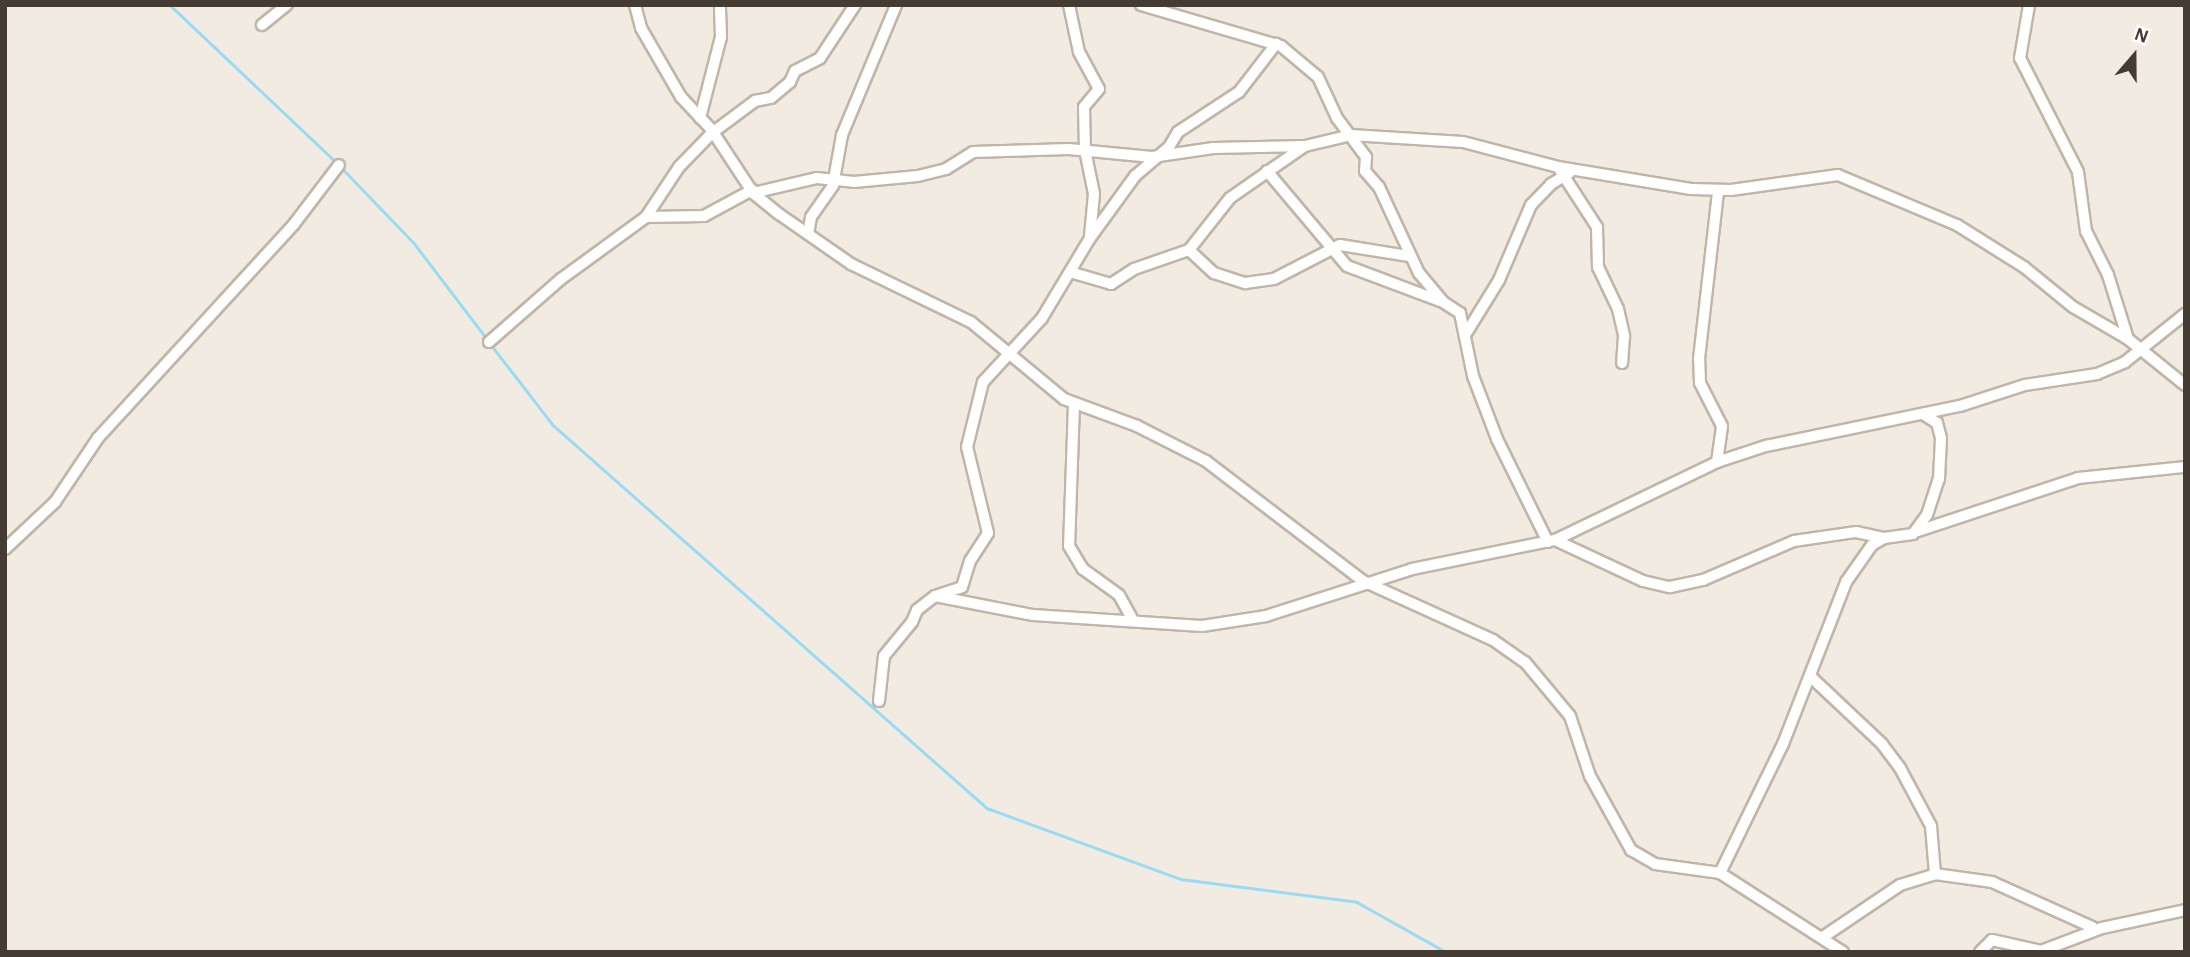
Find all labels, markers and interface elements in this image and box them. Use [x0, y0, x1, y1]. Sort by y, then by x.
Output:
north arrow [2099, 21, 2169, 91]
text: N [2132, 25, 2151, 47]

